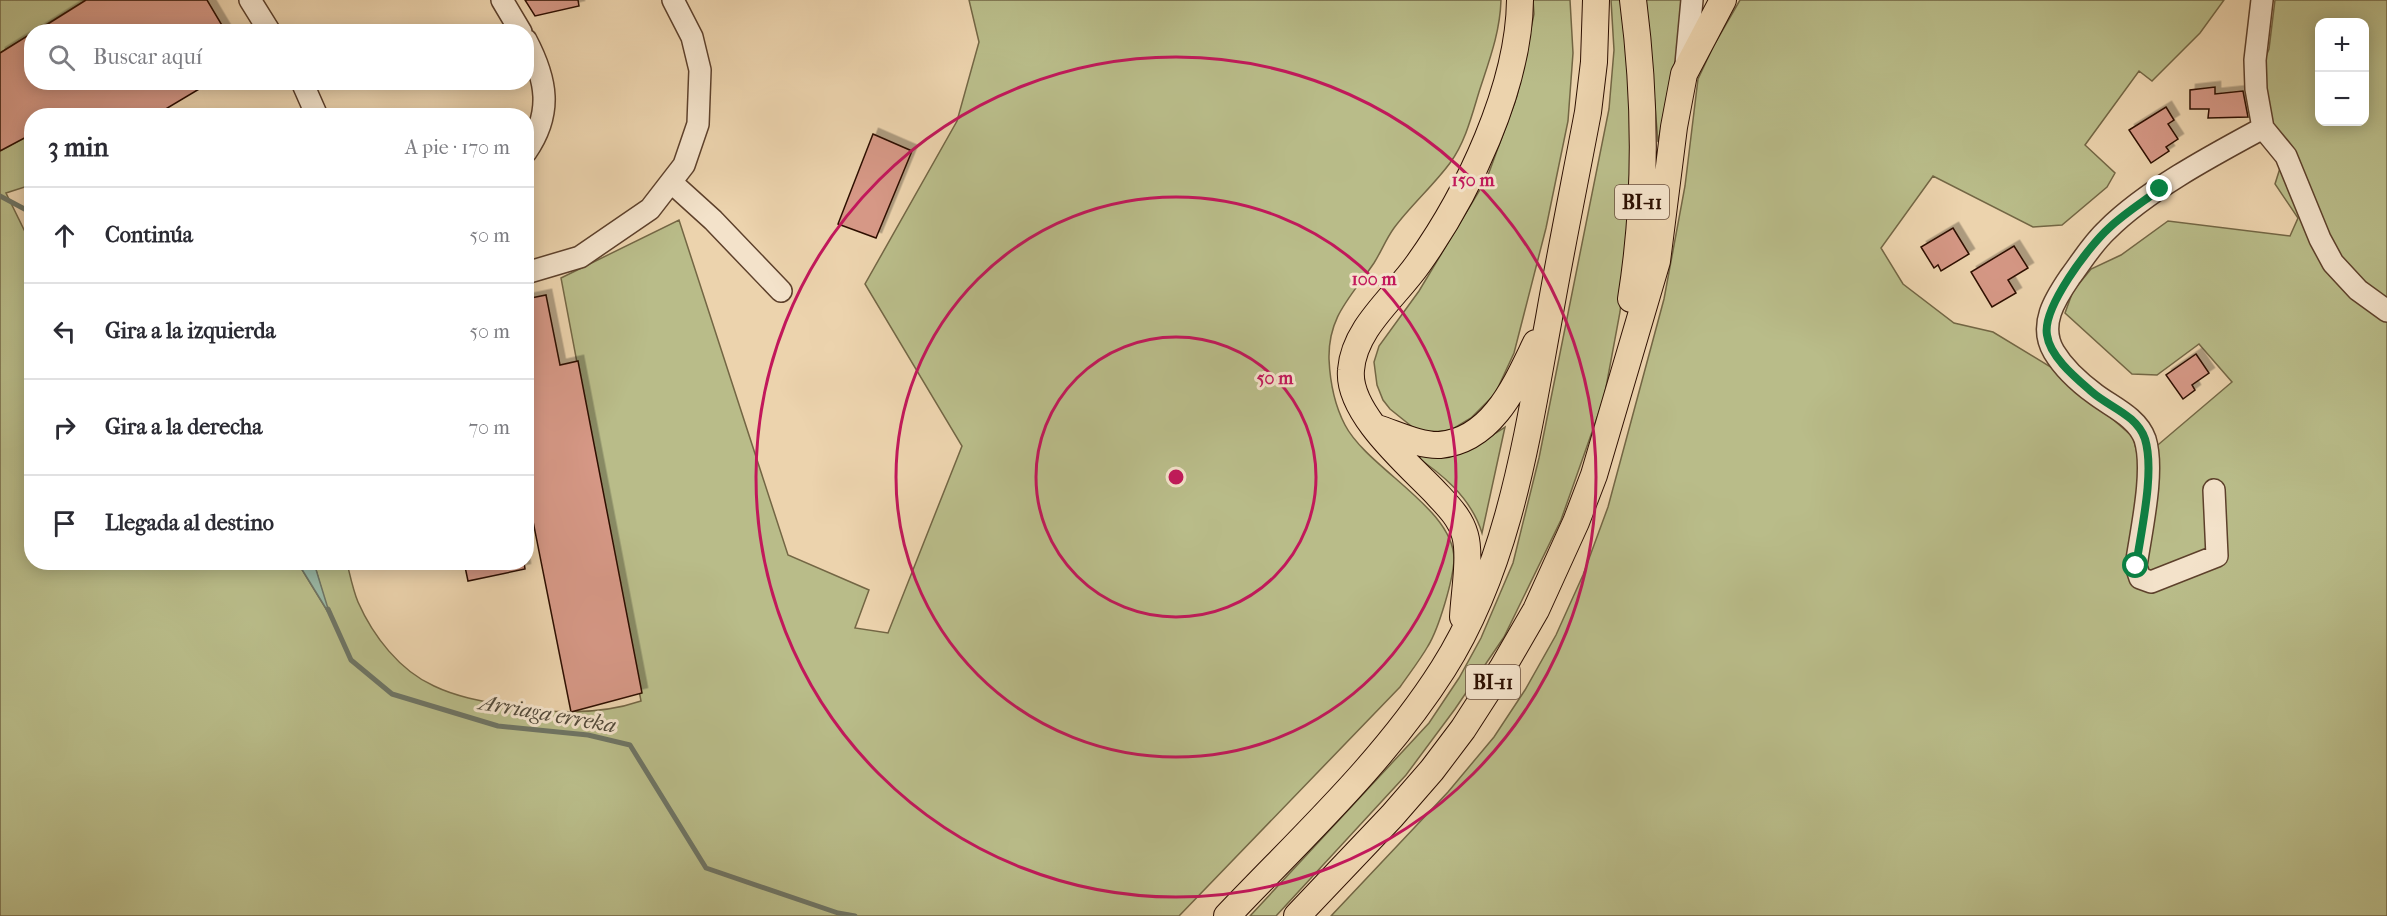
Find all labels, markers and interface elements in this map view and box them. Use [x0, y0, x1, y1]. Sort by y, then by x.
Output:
map controls [2315, 18, 2369, 126]
button: + [2315, 18, 2369, 72]
search box [24, 24, 534, 90]
icon: search [45, 41, 78, 74]
text: Buscar aquí [93, 44, 202, 70]
button: − [2315, 72, 2369, 126]
text: 3 min [48, 132, 109, 163]
text: A pie · 170 m [405, 136, 510, 159]
text: 150 m [1452, 170, 1495, 191]
route end [2146, 175, 2172, 201]
road number: BI-11 [1615, 185, 1669, 219]
icon: ahead [48, 219, 81, 252]
text: Continúa [105, 222, 193, 248]
text: 50 m [469, 224, 510, 247]
text: 100 m [1351, 269, 1398, 290]
icon: left [48, 315, 81, 348]
text: Gira a la izquierda [105, 318, 276, 344]
text: 50 m [469, 320, 510, 343]
text: 50 m [1257, 368, 1294, 389]
icon: right [48, 411, 81, 444]
text: Gira a la derecha [105, 414, 262, 440]
text: 70 m [468, 416, 510, 439]
centre of rings [1166, 467, 1186, 487]
icon: arrive [48, 507, 81, 540]
text: Llegada al destino [105, 510, 274, 536]
route start [2122, 552, 2148, 578]
road number: BI-11 [1466, 665, 1520, 699]
water label: Arriaga erreka [475, 689, 618, 739]

